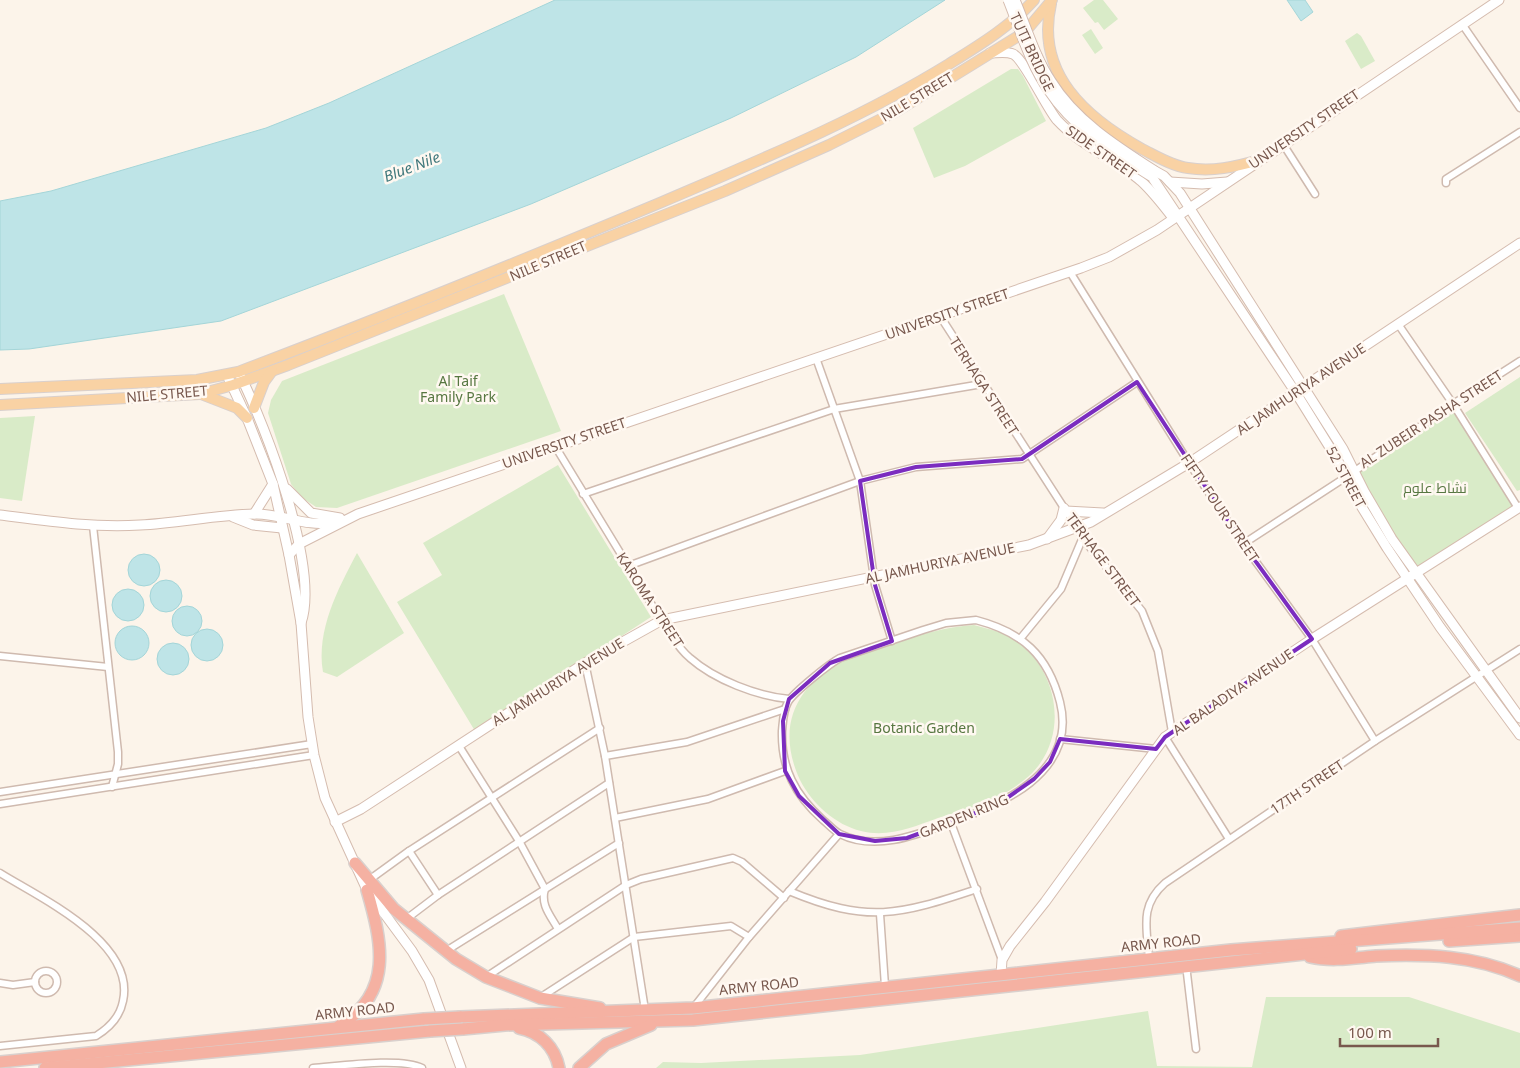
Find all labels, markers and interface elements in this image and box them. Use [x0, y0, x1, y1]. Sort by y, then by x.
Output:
street label: TUTI BRIDGE [1006, 9, 1059, 94]
street label: NILE STREET [877, 67, 957, 126]
street label: UNIVERSITY STREET [1245, 84, 1363, 173]
street label: SIDE STREET [1062, 120, 1140, 183]
water label: Blue Nile [381, 146, 443, 186]
street label: NILE STREET [506, 236, 589, 285]
street label: UNIVERSITY STREET [882, 283, 1012, 344]
street label: TERHAGA STREET [946, 333, 1023, 439]
street label: AL JAMHURIYA AVENUE [1232, 338, 1369, 439]
street label: AL ZUBEIR PASHA STREET [1356, 365, 1506, 472]
park label: Al Taif Family Park [420, 371, 496, 406]
street label: NILE STREET [125, 380, 209, 407]
street label: UNIVERSITY STREET [499, 412, 629, 473]
street label: 52 STREET [1322, 443, 1371, 511]
street label: FIFTY FOUR STREET [1177, 450, 1264, 566]
park label: نشاط علوم [1403, 478, 1467, 498]
street label: TERHAGE STREET [1062, 509, 1145, 610]
street label: AL JAMHURIYA AVENUE [863, 537, 1016, 588]
street label: KAROMA STREET [612, 548, 688, 651]
street label: AL JAMHURIYA AVENUE [488, 633, 627, 730]
street label: AL BALADIYA AVENUE [1168, 644, 1297, 739]
park label: Botanic Garden [873, 718, 975, 737]
street label: 17TH STREET [1266, 755, 1348, 818]
street label: GARDEN RING [916, 789, 1011, 842]
street label: ARMY ROAD [1120, 929, 1202, 956]
street label: ARMY ROAD [718, 972, 800, 999]
street label: ARMY ROAD [314, 997, 396, 1024]
scale bar [1340, 1016, 1438, 1048]
text: 100 m [1348, 1022, 1392, 1042]

